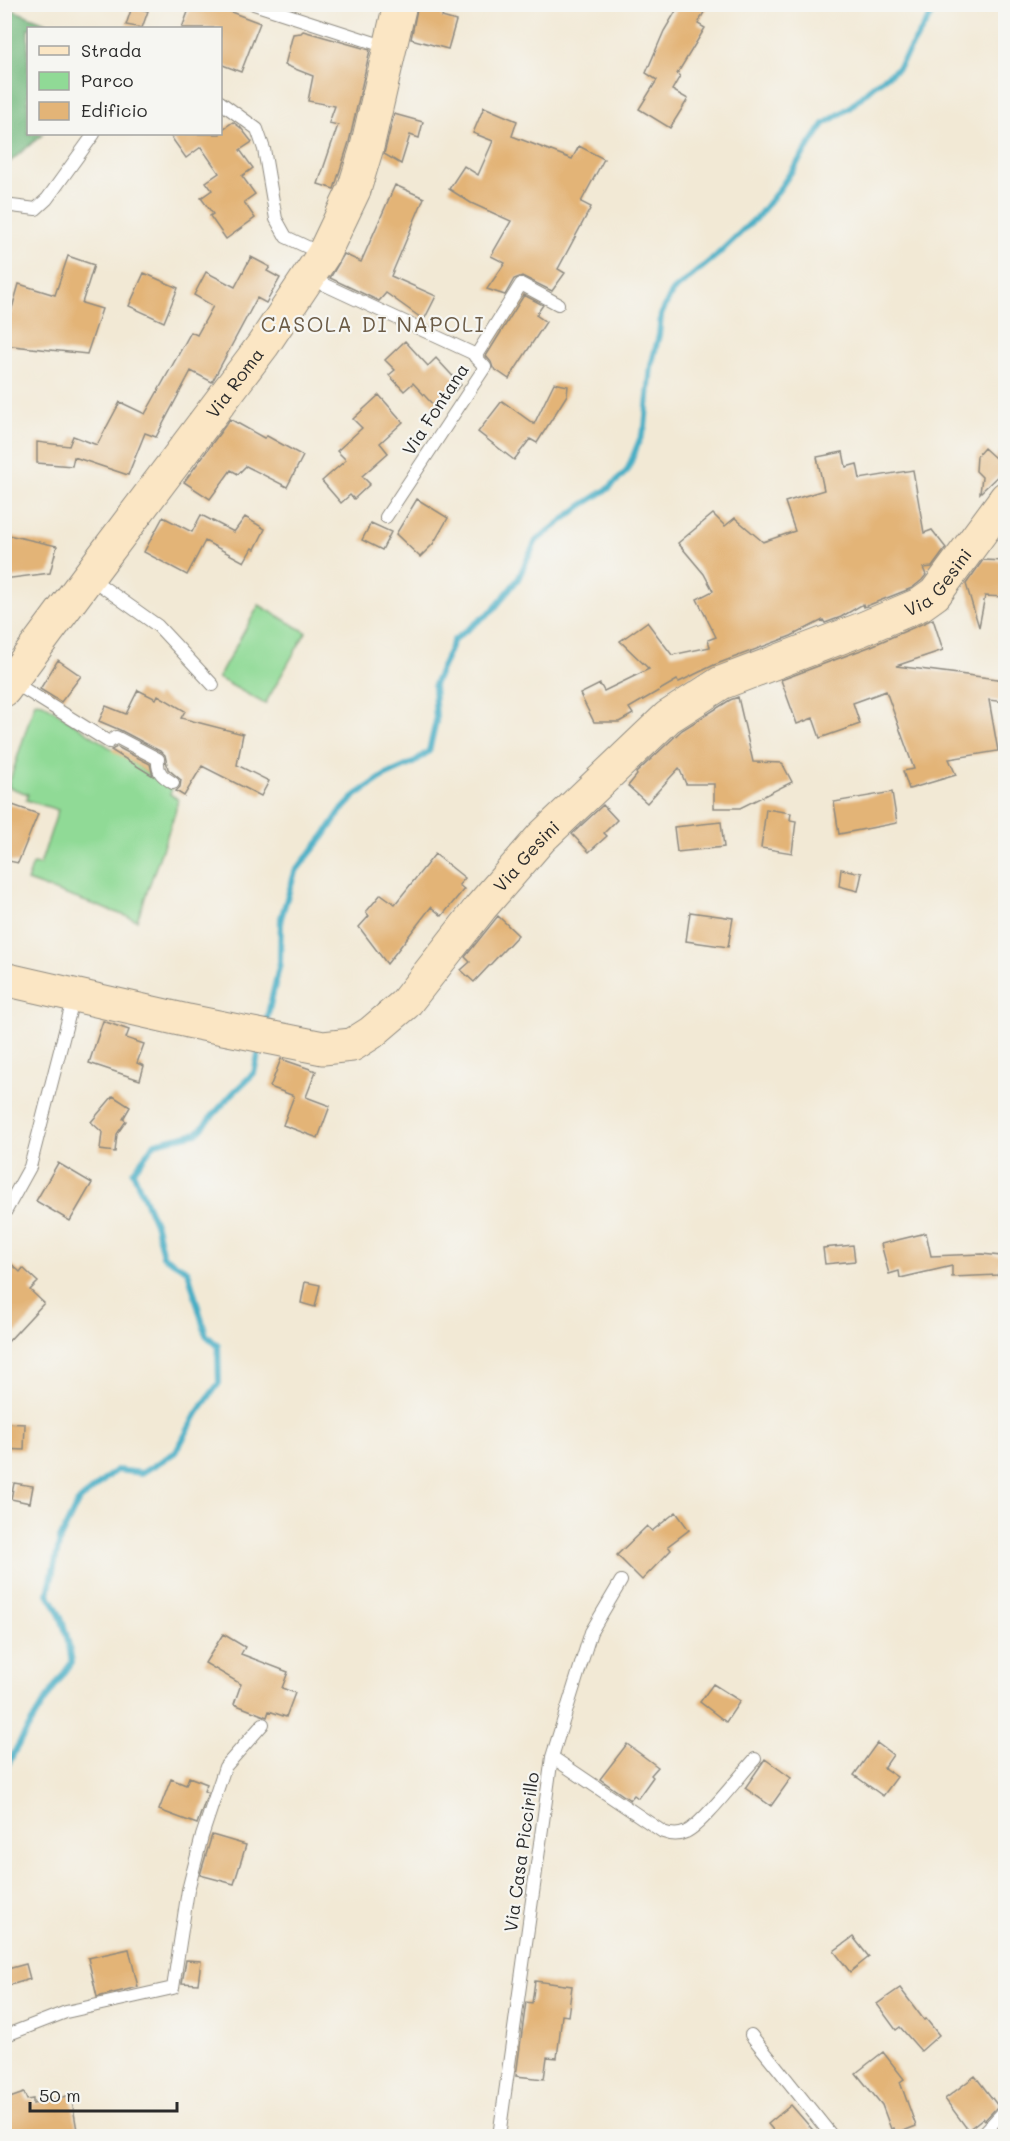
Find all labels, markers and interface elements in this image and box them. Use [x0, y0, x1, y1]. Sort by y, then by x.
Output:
legend [27, 27, 222, 135]
text: Strada [81, 38, 142, 62]
text: Parco [81, 68, 134, 92]
text: Edificio [81, 98, 148, 122]
district label: CASOLA DI NAPOLI [261, 310, 485, 337]
street label: Via Roma [200, 343, 269, 423]
street label: Via Fontana [396, 358, 474, 460]
street label: Via Gesini [901, 543, 977, 622]
street label: Via Gesini [488, 815, 564, 897]
street label: Via Casa Piccirillo [498, 1770, 544, 1934]
scale bar [30, 2075, 177, 2113]
text: 50 m [39, 2083, 81, 2107]

